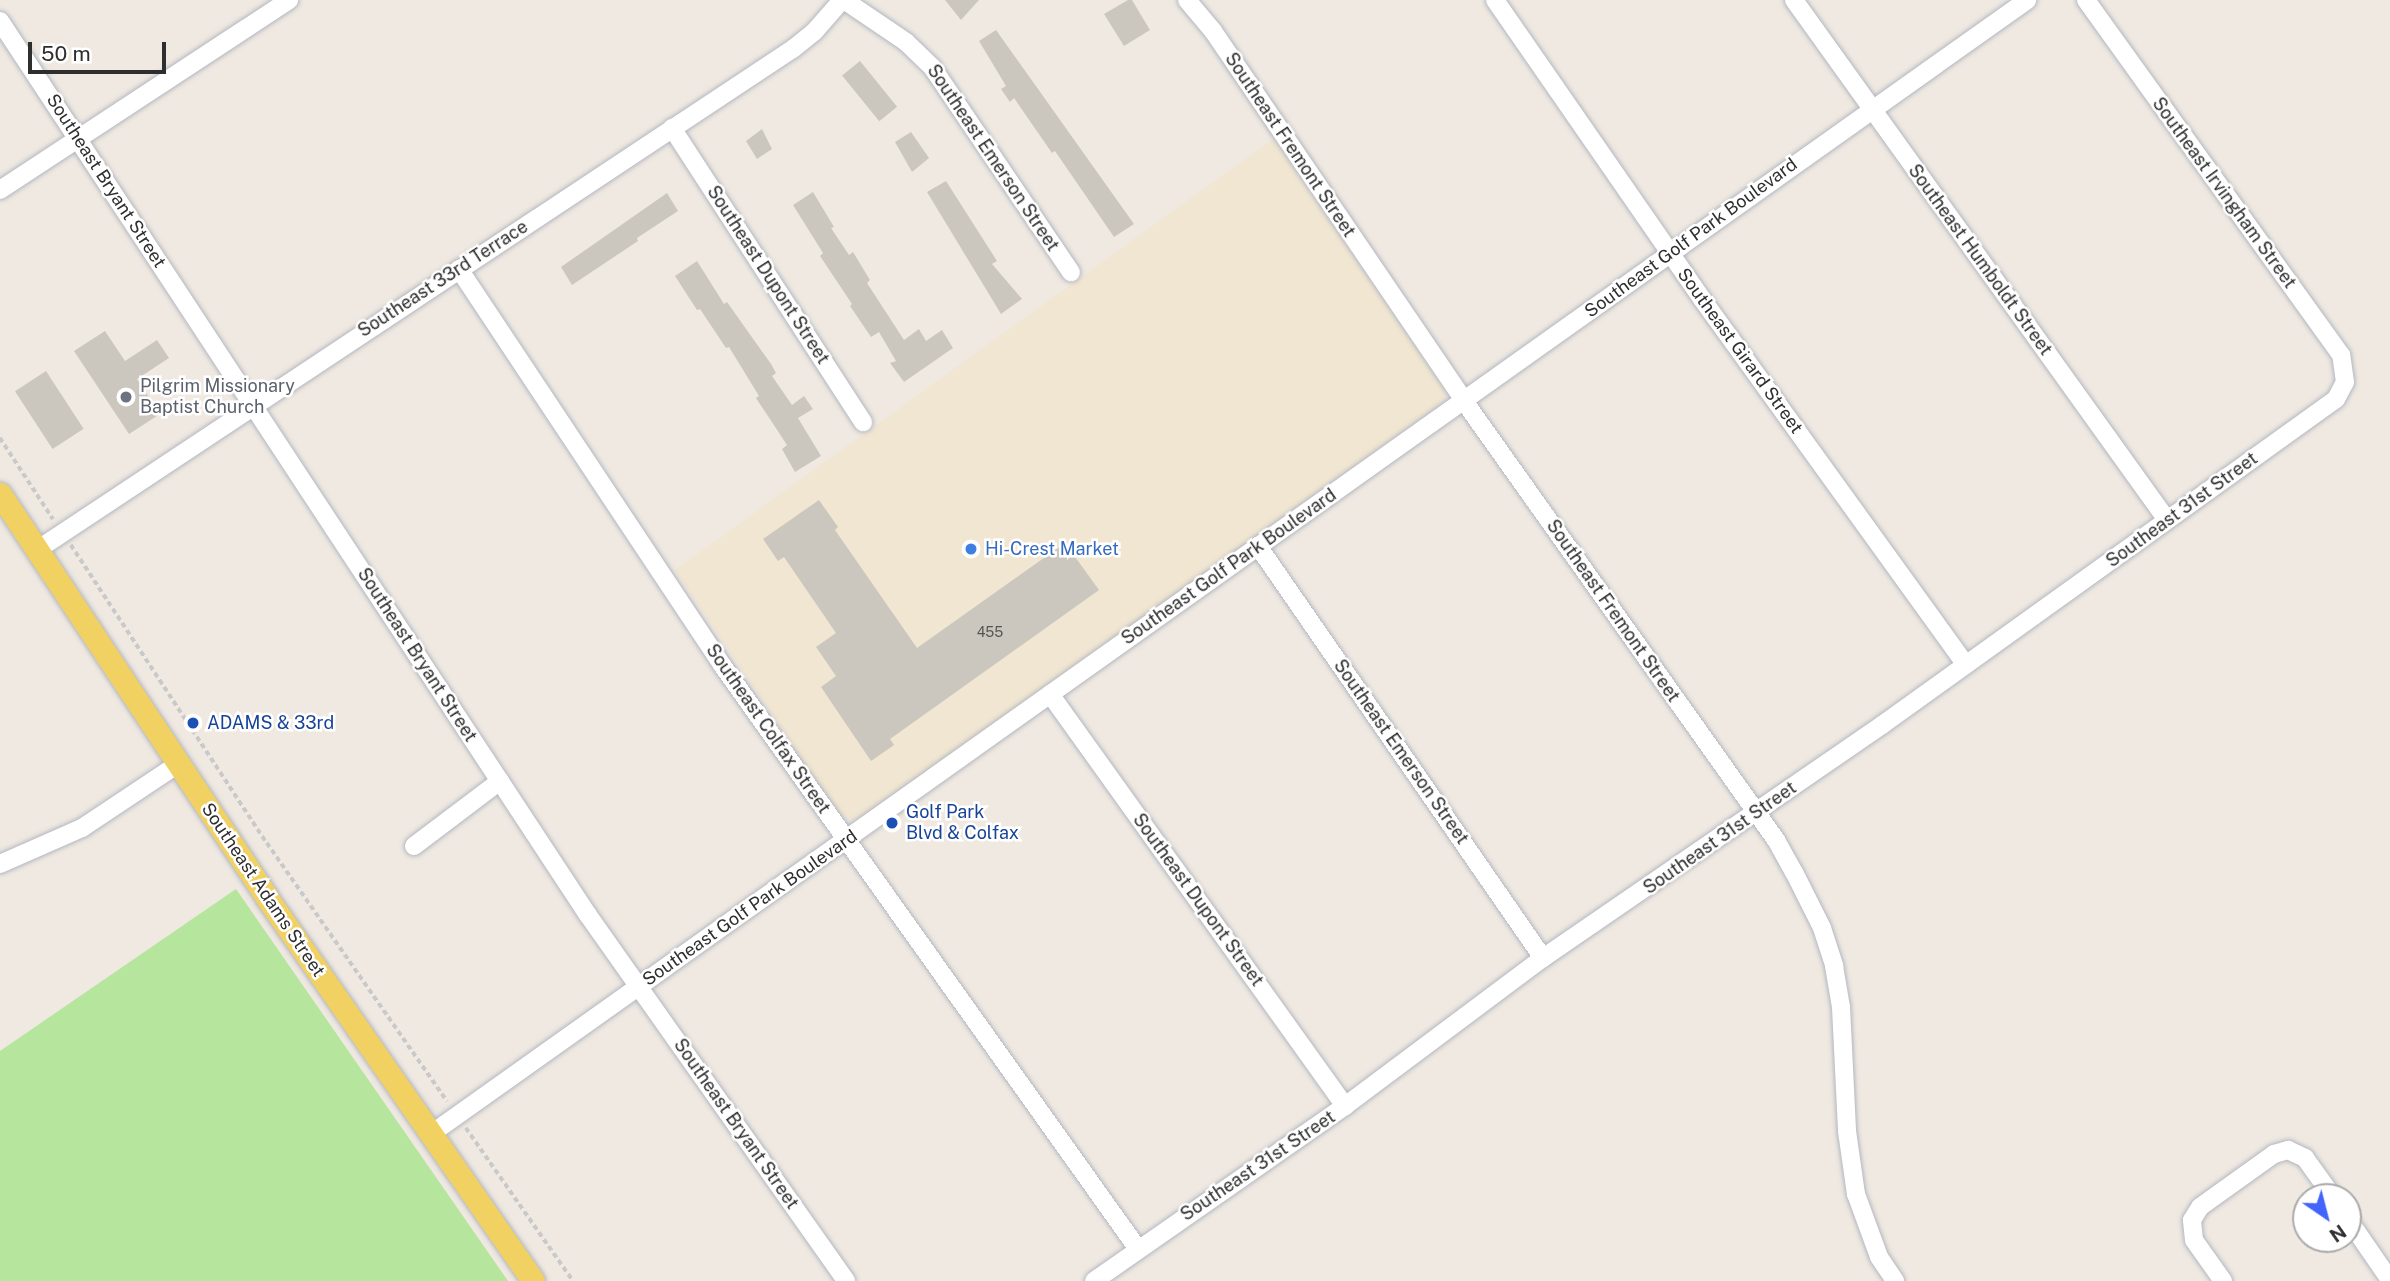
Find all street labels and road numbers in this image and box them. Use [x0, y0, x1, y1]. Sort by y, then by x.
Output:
street label: Southeast Fremont Street [1220, 49, 1360, 241]
street label: Southeast Emerson Street [922, 61, 1064, 255]
street label: Southeast Bryant Street [42, 90, 170, 272]
street label: Southeast Irvingham Street [2147, 93, 2301, 293]
street label: Southeast Golf Park Boulevard [1581, 154, 1801, 322]
street label: Southeast Humboldt Street [1903, 160, 2057, 360]
street label: Southeast Dupont Street [702, 182, 834, 368]
street label: Southeast 33rd Terrace [354, 216, 532, 342]
street label: Southeast Girard Street [1673, 264, 1807, 438]
street label: Southeast 31st Street [2102, 448, 2262, 572]
street label: Southeast Golf Park Boulevard [1117, 484, 1341, 650]
street label: Southeast Fremont Street [1542, 516, 1684, 706]
street label: Southeast Bryant Street [353, 564, 481, 746]
street label: Southeast Colfax Street [701, 640, 835, 818]
street label: Southeast Emerson Street [1329, 655, 1473, 849]
street label: Southeast 31st Street [1639, 777, 1801, 899]
street label: Southeast Adams Street [197, 799, 329, 981]
street label: Southeast Dupont Street [1128, 809, 1268, 991]
street label: Southeast Golf Park Boulevard [638, 825, 862, 991]
street label: Southeast Bryant Street [669, 1035, 803, 1213]
street label: Southeast 31st Street [1177, 1106, 1339, 1226]

